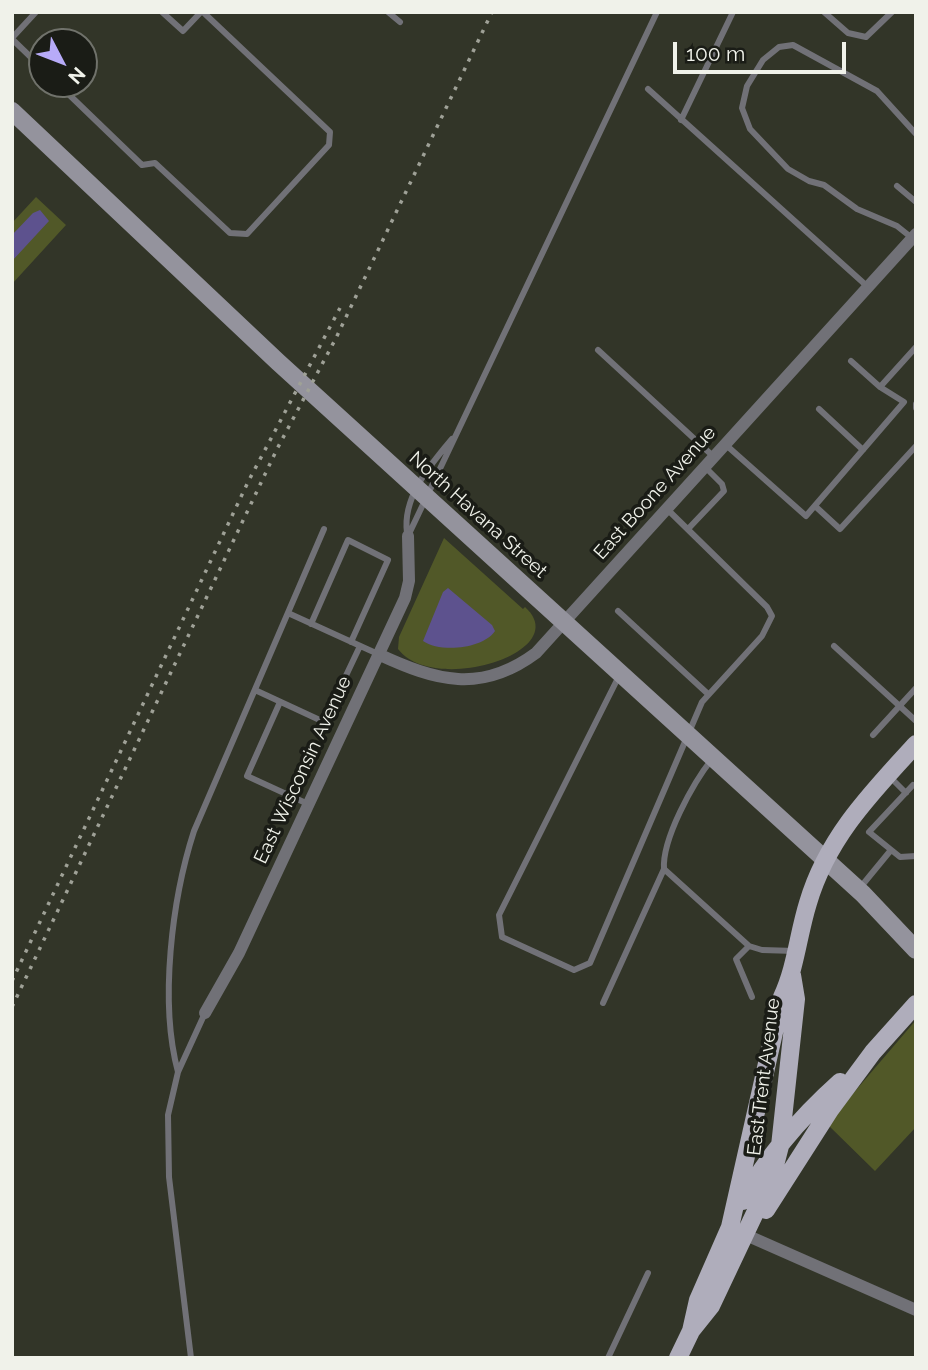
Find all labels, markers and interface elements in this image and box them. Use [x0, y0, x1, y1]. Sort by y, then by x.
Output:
north arrow [28, 28, 98, 98]
scale bar [676, 28, 849, 72]
text: 100 m [686, 41, 745, 66]
text: N [64, 63, 90, 88]
street label: East Boone Avenue [589, 422, 721, 564]
street label: North Havana Street [404, 447, 552, 583]
street label: East Wisconsin Avenue [250, 673, 356, 867]
street label: East Trent Avenue [743, 997, 785, 1157]

